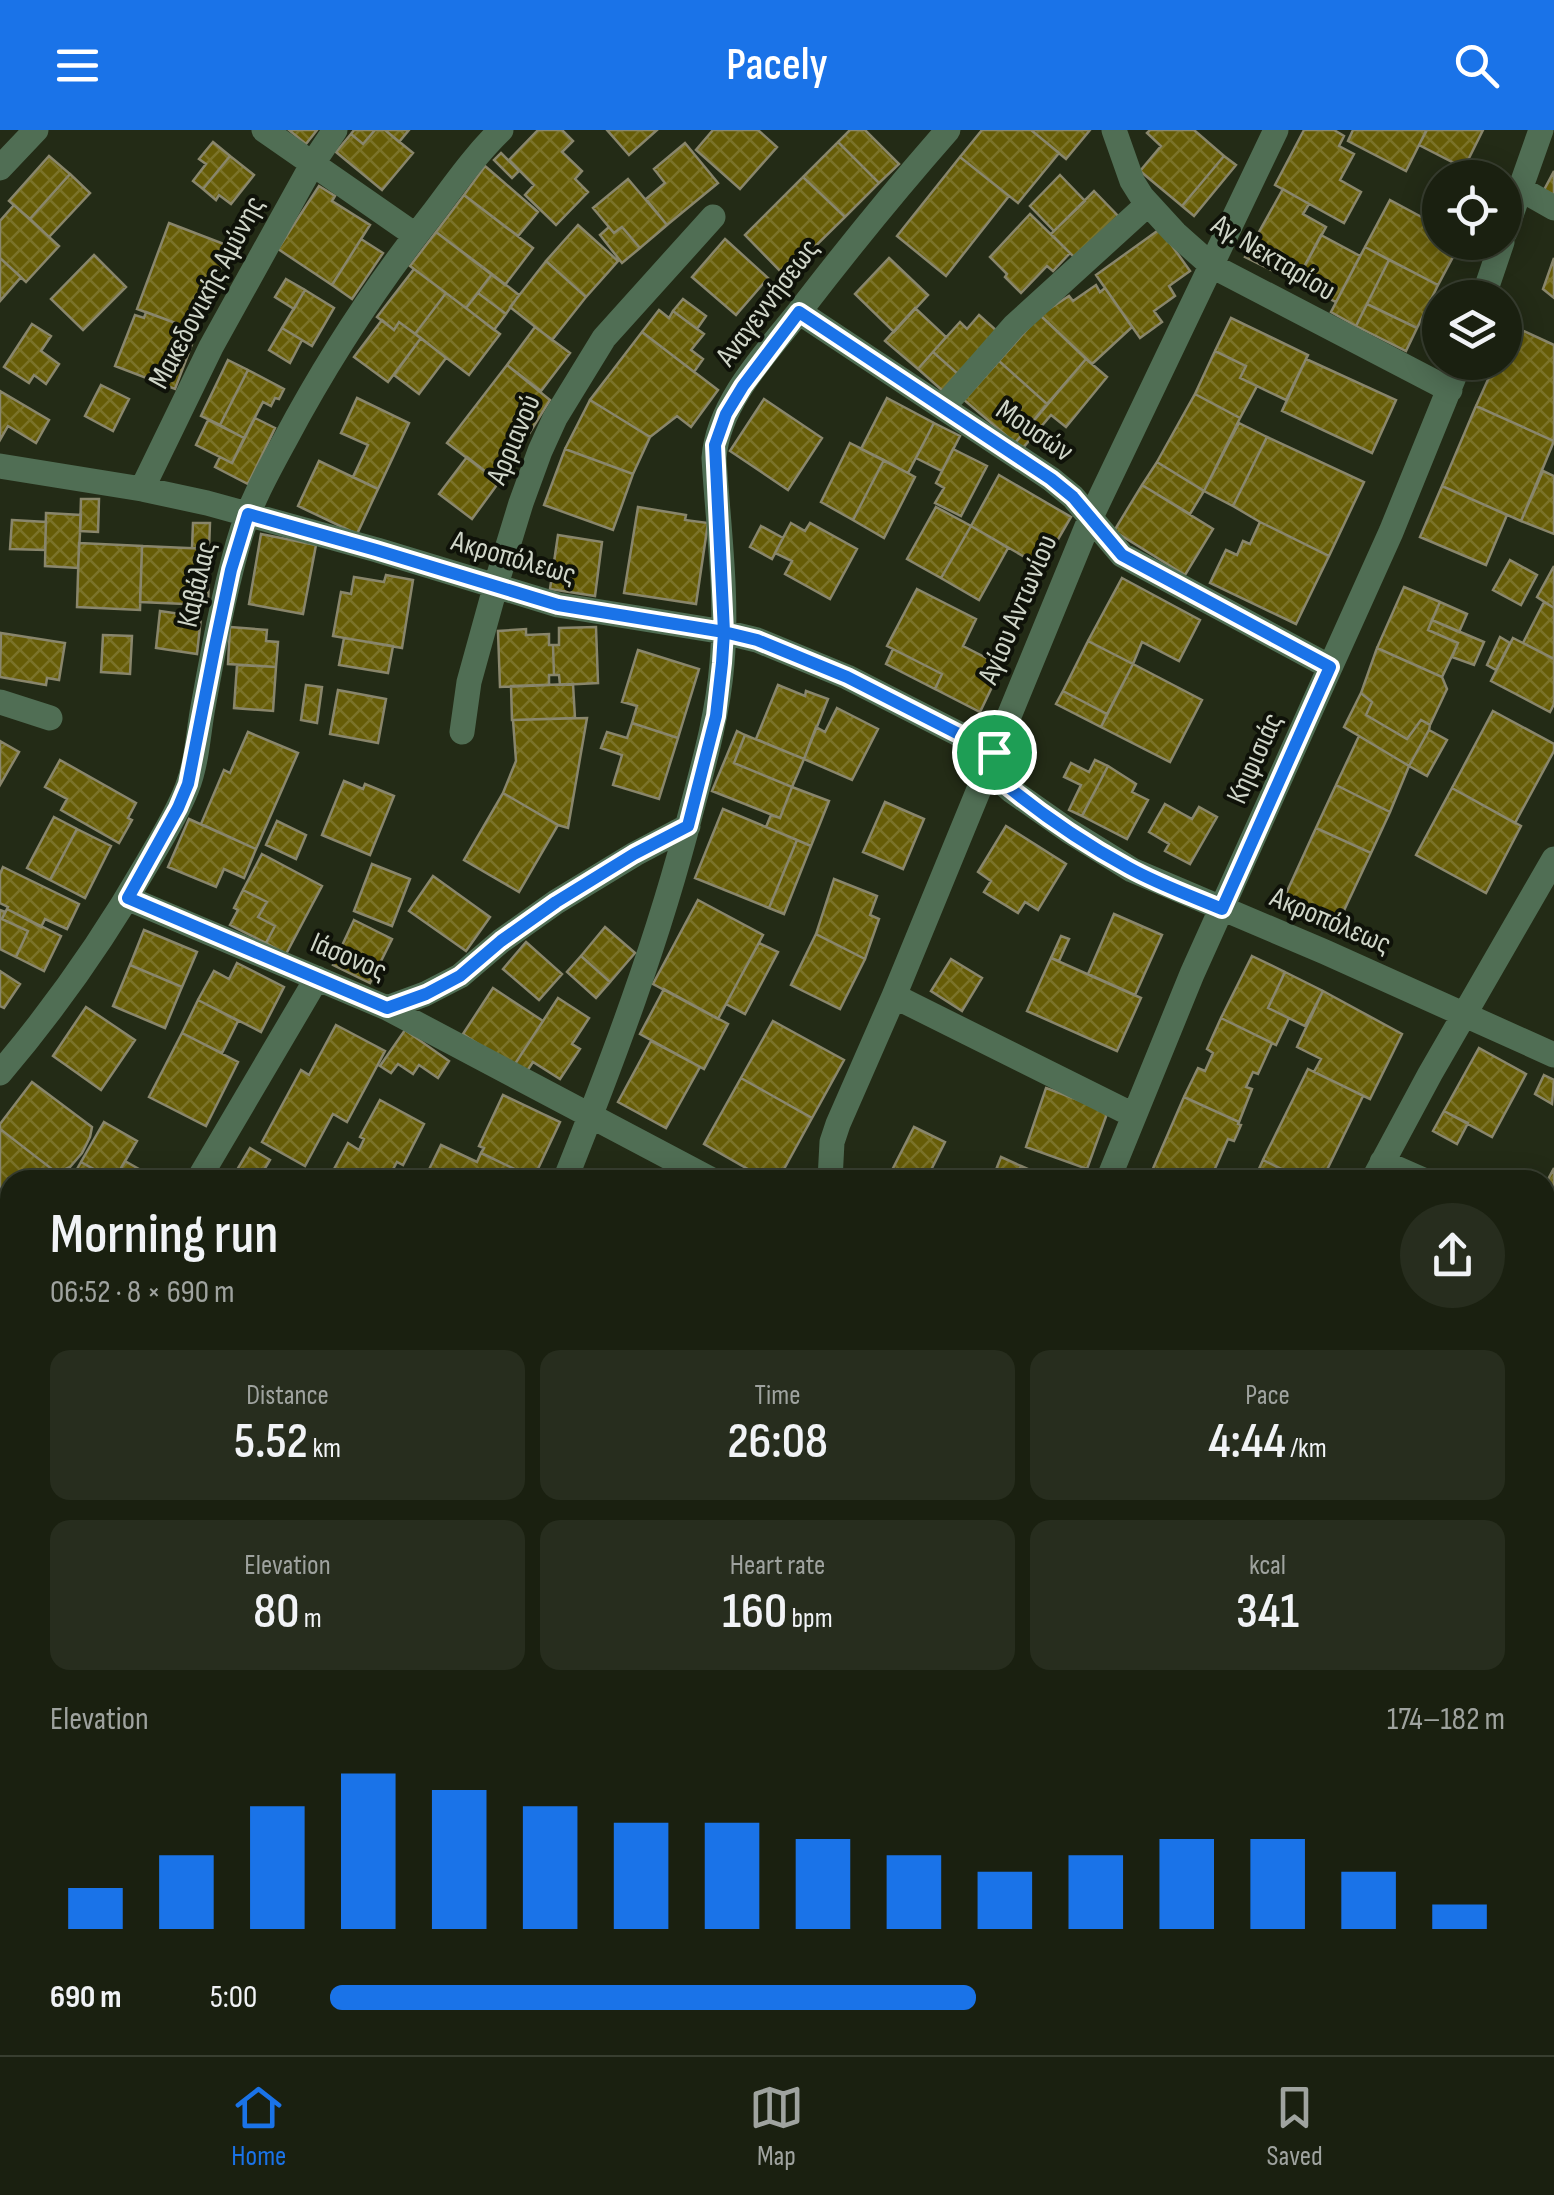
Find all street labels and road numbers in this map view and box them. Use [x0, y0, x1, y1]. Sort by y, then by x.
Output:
street label: Μακεδονικής Αμύνης [141, 190, 273, 395]
street label: Αγ. Νεκταρίου [1204, 206, 1342, 309]
street label: Αναγεννήσεως [708, 232, 827, 374]
street label: Αρριανού [479, 389, 549, 491]
street label: Μουσών [989, 392, 1080, 470]
street label: Ακροπόλεως [446, 523, 580, 593]
street label: Αγίου Αντωνίου [970, 529, 1065, 690]
street label: Καβάλας [170, 538, 224, 631]
street label: Κηφισιάς [1219, 707, 1291, 809]
street label: Ακροπόλεως [1264, 879, 1396, 962]
street label: Ιάσονος [305, 925, 392, 989]

